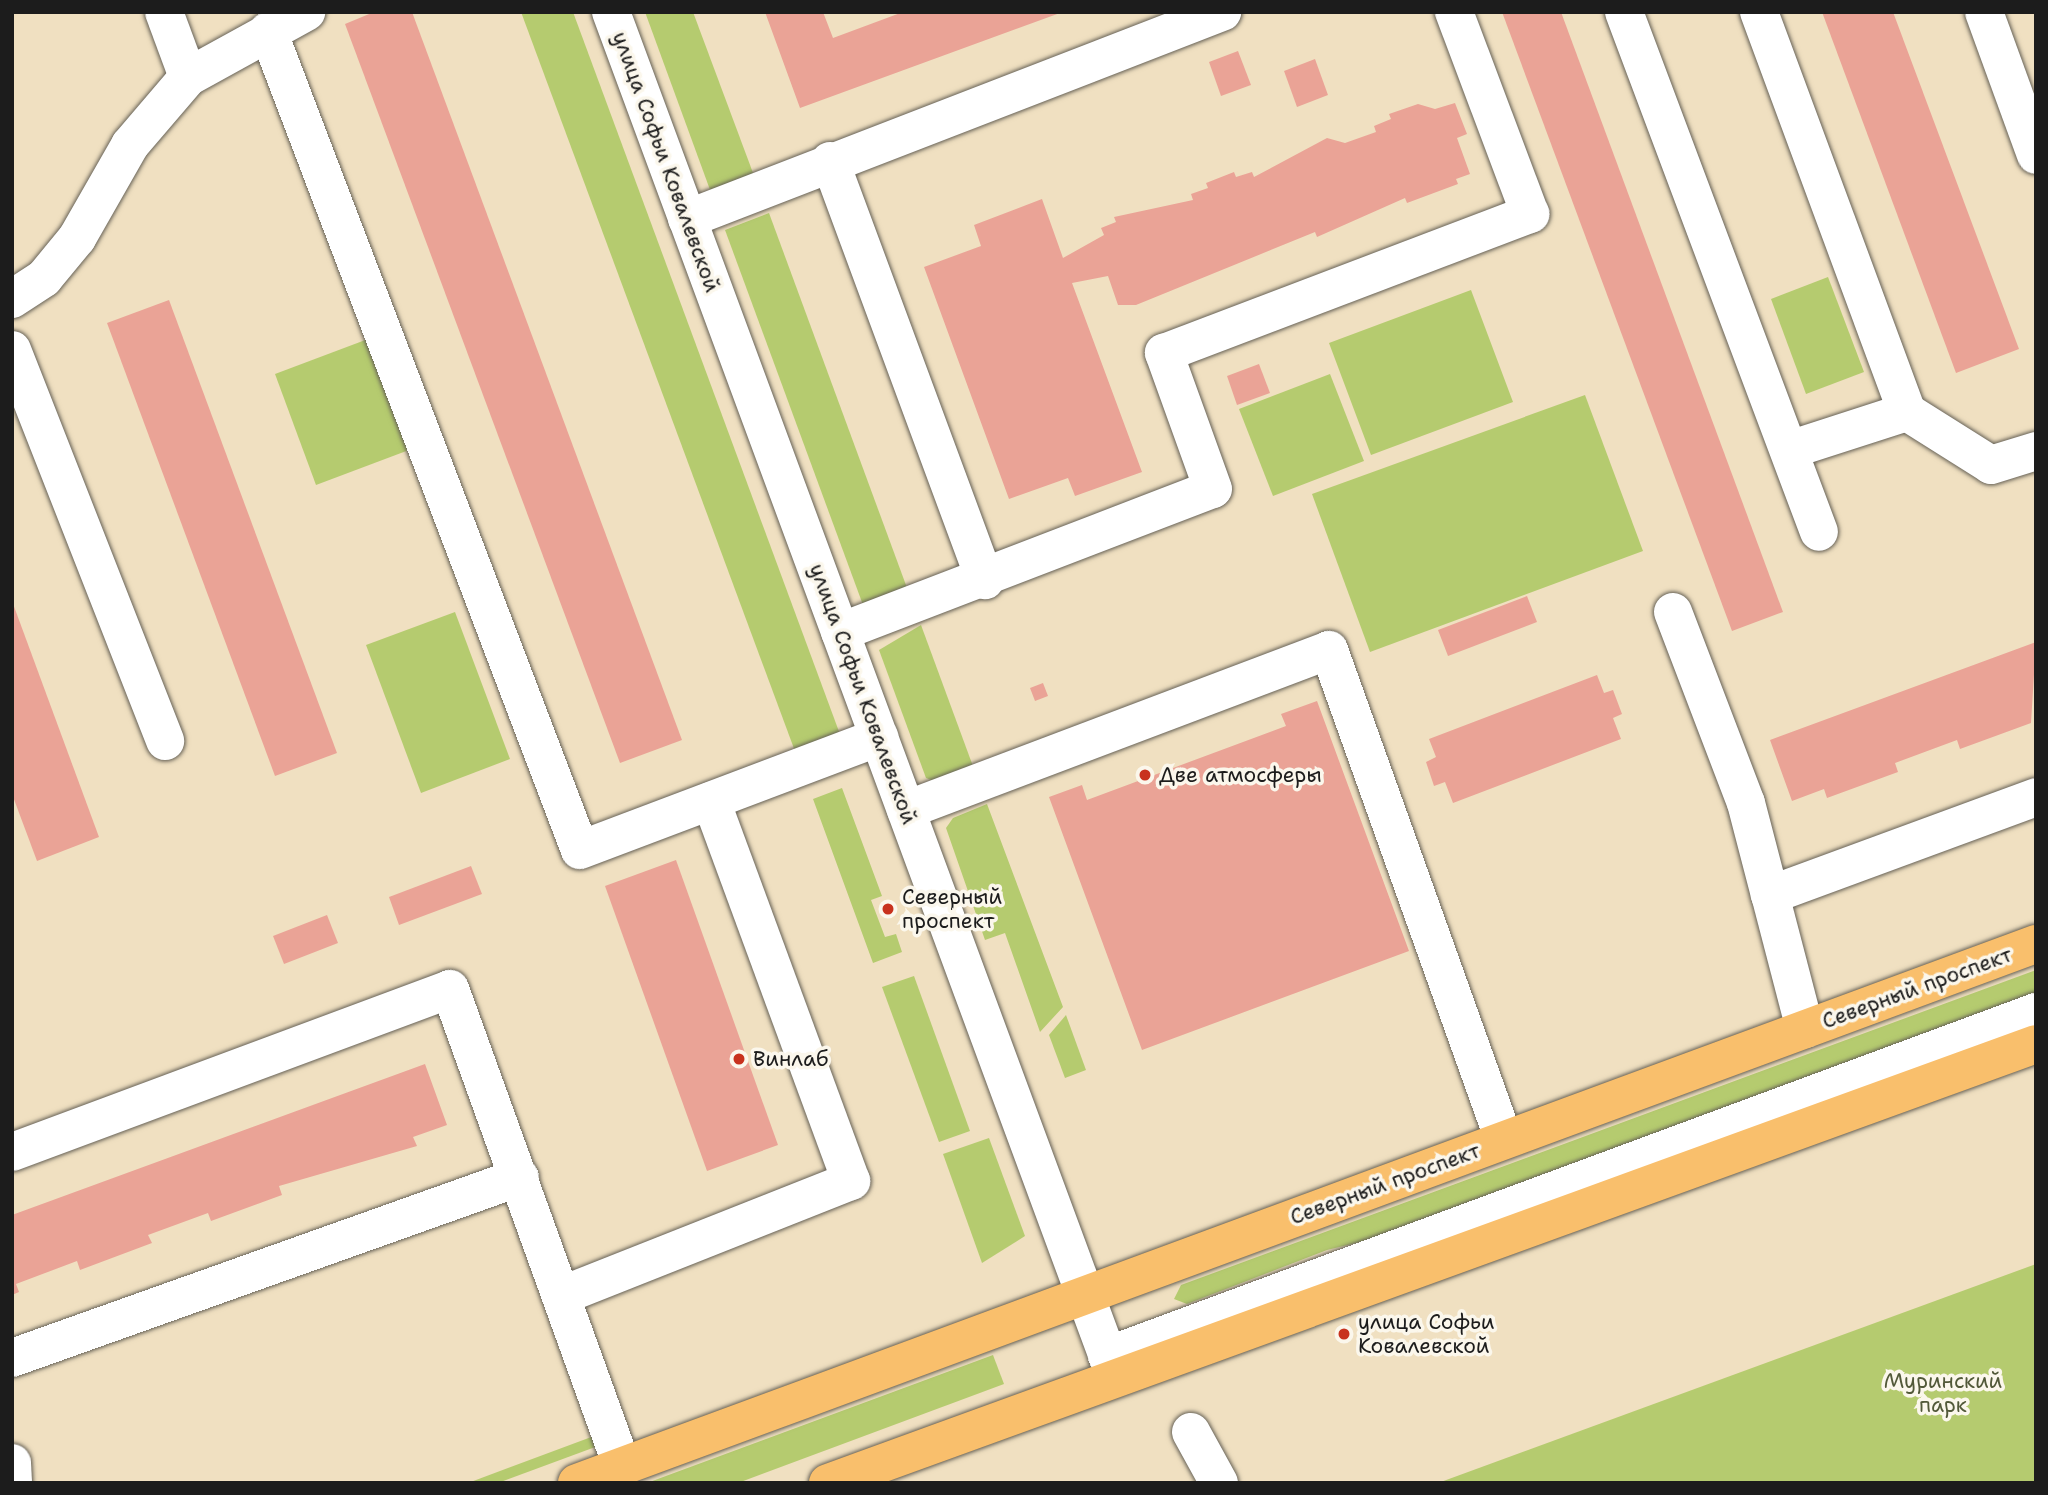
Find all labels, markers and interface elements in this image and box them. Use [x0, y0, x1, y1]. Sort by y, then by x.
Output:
street label: улица Софьи Ковалевской [607, 28, 725, 296]
street label: улица Софьи Ковалевской [804, 560, 922, 828]
place label: Две атмосферы [1159, 762, 1322, 788]
marker: Две атмосферы [1137, 767, 1153, 783]
place label: Северный проспект [902, 884, 1002, 934]
marker: Северный проспект [880, 901, 896, 917]
street label: Северный проспект [1819, 942, 2015, 1034]
place label: Винлаб [753, 1046, 828, 1072]
marker: Винлаб [731, 1051, 747, 1067]
street label: Северный проспект [1287, 1138, 1483, 1230]
place label: улица Софьи Ковалевской [1358, 1309, 1495, 1359]
marker: улица Софьи Ковалевской [1336, 1326, 1352, 1342]
park label: Муринский парк [1884, 1368, 2002, 1418]

